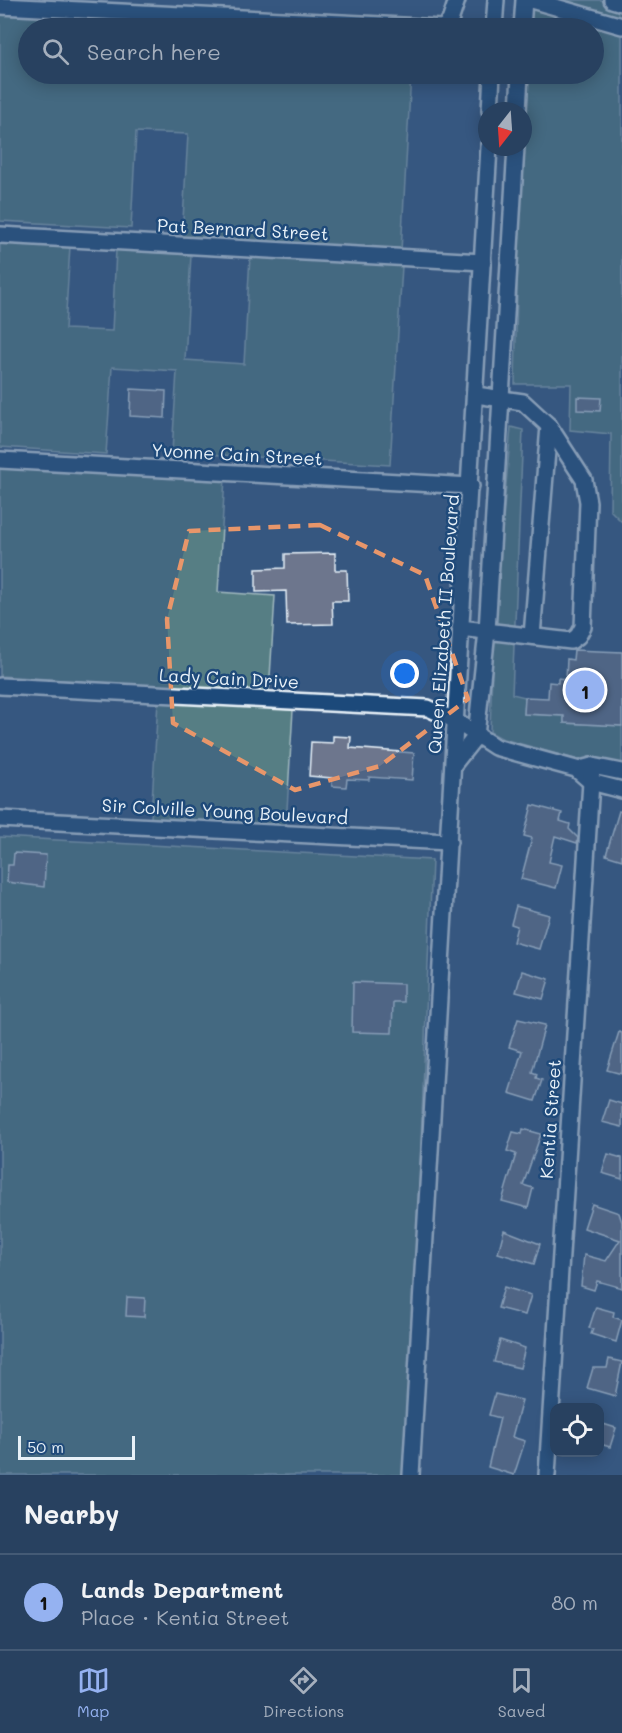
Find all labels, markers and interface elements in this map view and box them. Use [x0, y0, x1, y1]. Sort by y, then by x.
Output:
search box [18, 18, 604, 84]
icon: search [39, 35, 72, 68]
text: Search here [87, 37, 221, 66]
north arrow [478, 102, 532, 156]
street label: Pat Bernard Street [157, 213, 329, 245]
street label: Yvonne Cain Street [151, 438, 323, 470]
street label: Queen Elizabeth II Boulevard [422, 493, 464, 755]
your location [390, 659, 419, 688]
street label: Lady Cain Drive [158, 662, 300, 694]
pin: 1 [566, 668, 604, 712]
street label: Sir Colville Young Boulevard [101, 793, 349, 829]
street label: Kentia Street [534, 1058, 566, 1180]
map controls [550, 1403, 604, 1457]
button: locate [550, 1403, 604, 1457]
scale bar [18, 1433, 135, 1460]
text: 50 m [27, 1436, 64, 1457]
text: Nearby [24, 1497, 119, 1531]
text: Lands Department [81, 1575, 283, 1604]
text: 1 [39, 1589, 48, 1615]
text: 80 m [551, 1589, 598, 1615]
text: Place · Kentia Street [81, 1604, 289, 1630]
tab: Map [77, 1664, 110, 1721]
tab: Directions [263, 1664, 344, 1721]
tab: Saved [498, 1664, 545, 1721]

